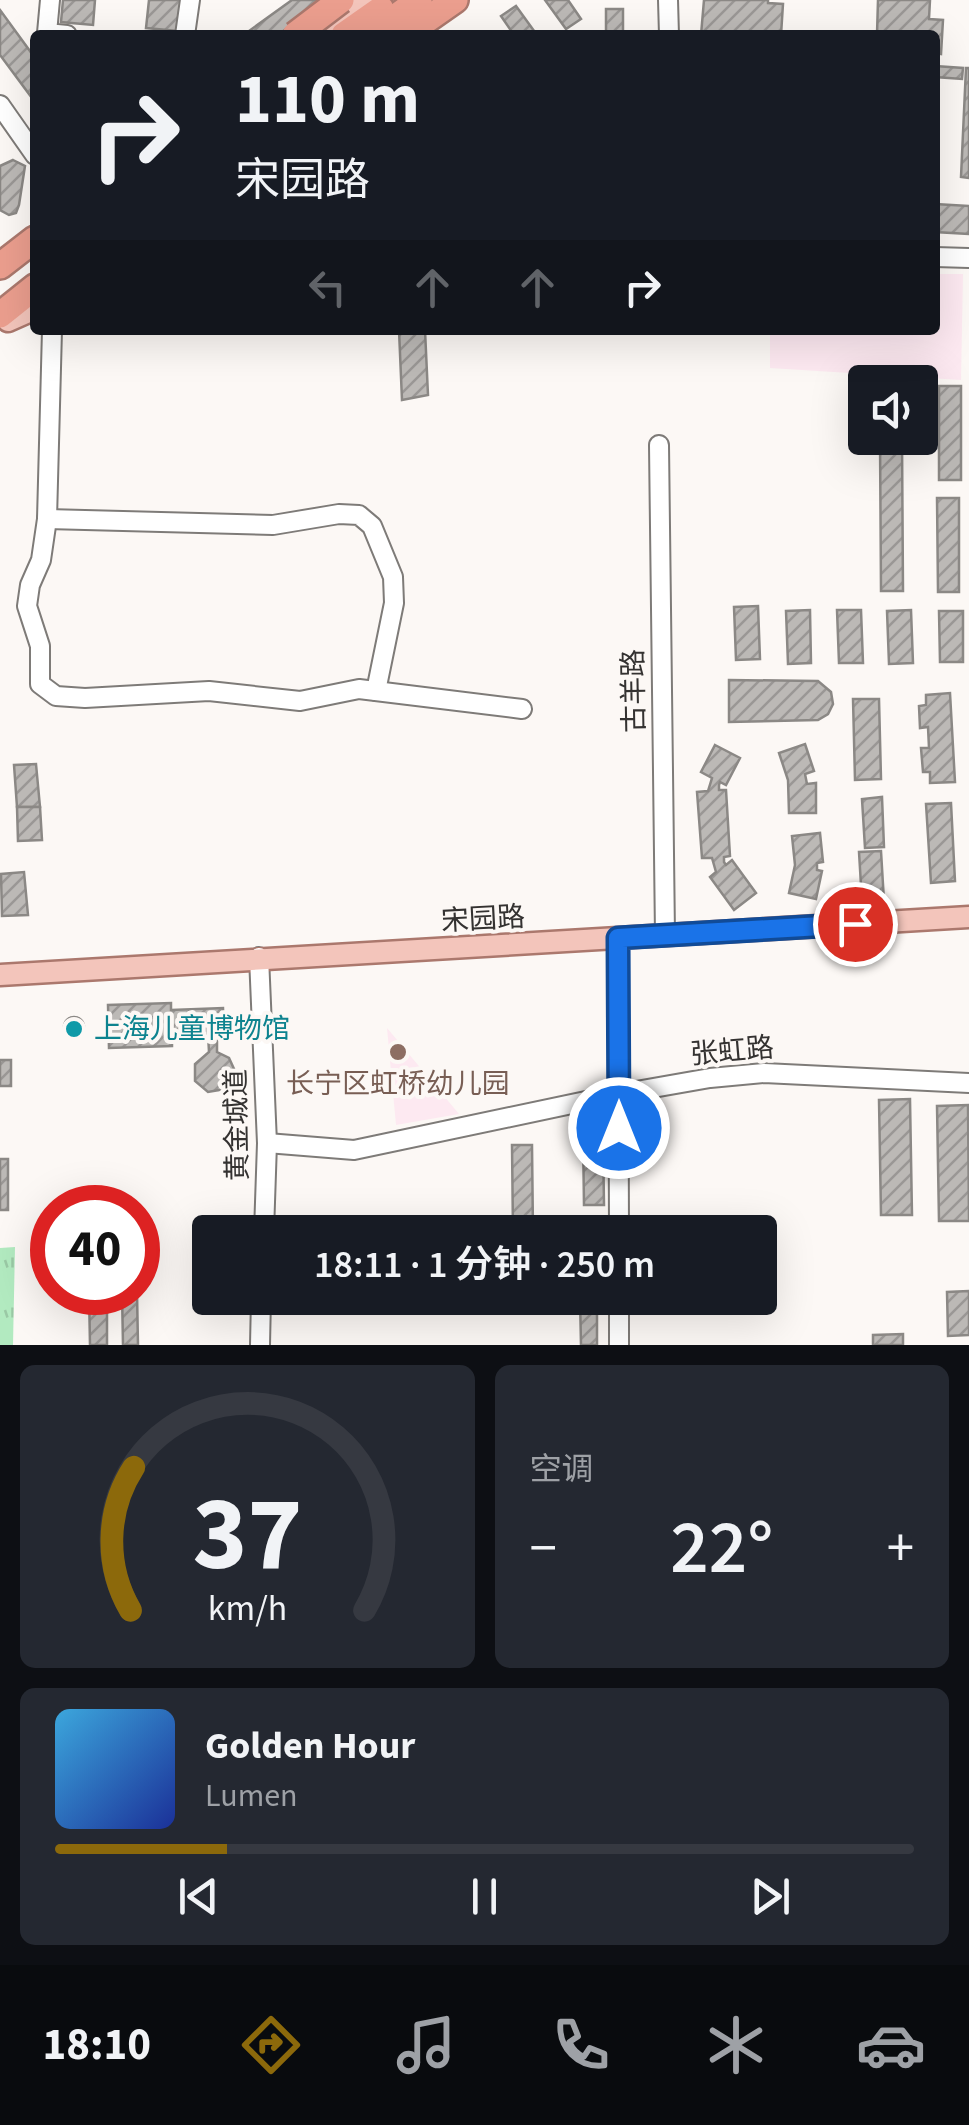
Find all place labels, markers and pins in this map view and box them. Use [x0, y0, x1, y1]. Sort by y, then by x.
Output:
pin [813, 882, 898, 967]
place label: 上海儿童博物馆 [94, 1009, 290, 1049]
marker: 上海儿童博物馆 [63, 1018, 85, 1040]
marker: 长宁区虹桥幼儿园 [387, 1041, 409, 1063]
place label: 长宁区虹桥幼儿园 [286, 1064, 510, 1104]

